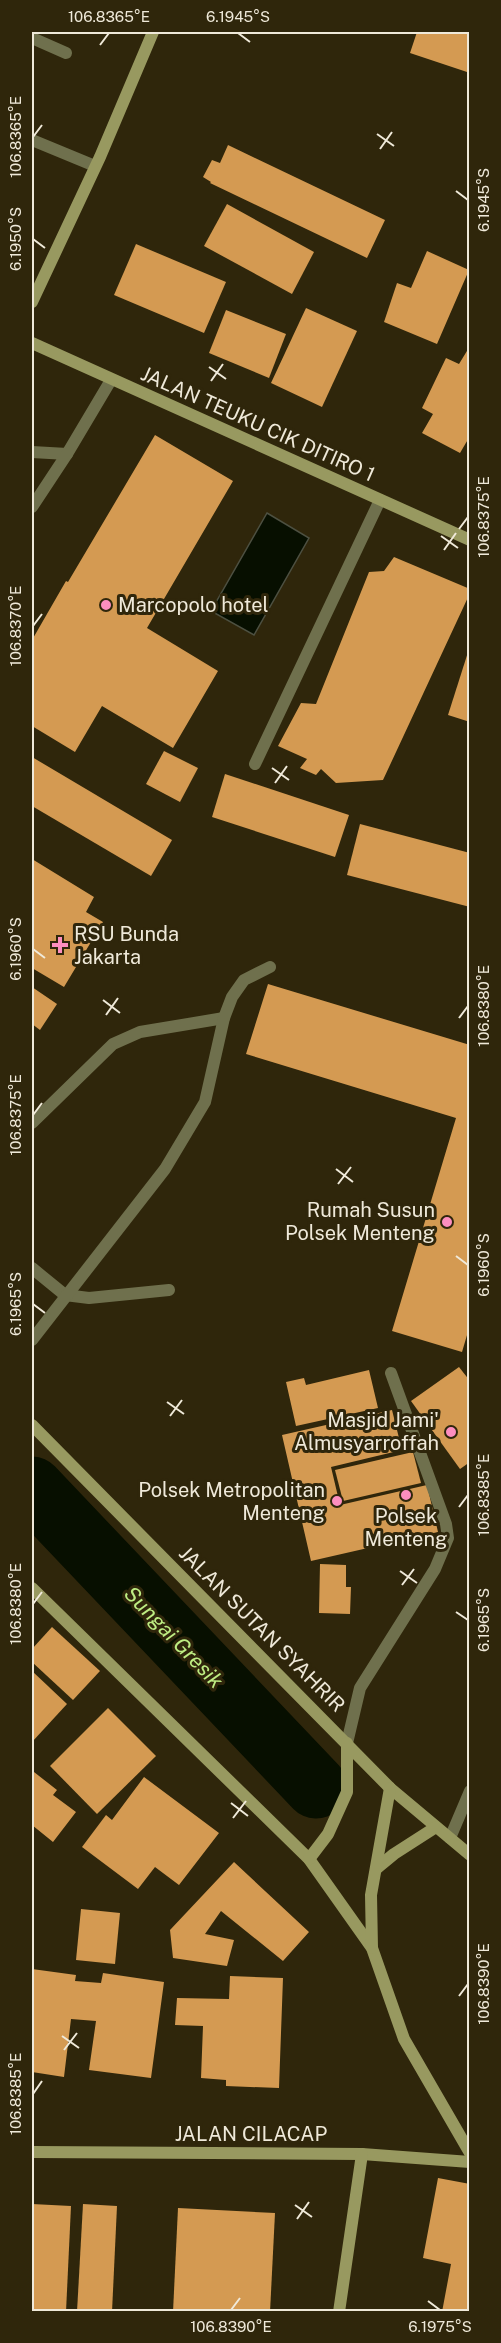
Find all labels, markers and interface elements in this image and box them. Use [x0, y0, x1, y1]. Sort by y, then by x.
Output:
text: 106.8365°E [68, 8, 150, 25]
text: 6.1945°S [206, 8, 270, 25]
text: 106.8365°E [7, 96, 24, 178]
text: 6.1945°S [475, 168, 492, 232]
text: 6.1950°S [7, 207, 24, 271]
street label: JALAN TEUKU CIK DITIRO 1 [137, 361, 379, 487]
text: 106.8375°E [475, 476, 492, 558]
text: 106.8370°E [7, 586, 24, 666]
place label: Marcopolo hotel [118, 593, 269, 617]
marker: Marcopolo hotel [99, 598, 113, 612]
text: 6.1960°S [7, 917, 24, 981]
place label: RSU Bunda Jakarta [74, 922, 179, 969]
marker: RSU Bunda Jakarta [51, 936, 69, 954]
text: 106.8380°E [475, 965, 492, 1047]
text: 106.8375°E [7, 1074, 24, 1156]
place label: Rumah Susun Polsek Menteng [285, 1198, 435, 1245]
marker: Rumah Susun Polsek Menteng [440, 1215, 454, 1229]
text: 6.1960°S [475, 1233, 492, 1297]
text: 6.1965°S [7, 1272, 24, 1336]
place label: Masjid Jami' Almusyarroffah [294, 1408, 439, 1455]
marker: Masjid Jami' Almusyarroffah [444, 1425, 458, 1439]
text: 106.8385°E [475, 1454, 492, 1536]
place label: Polsek Metropolitan Menteng [138, 1478, 325, 1525]
marker: Polsek Menteng [399, 1488, 413, 1502]
marker: Polsek Metropolitan Menteng [330, 1494, 344, 1508]
place label: Polsek Menteng [365, 1504, 447, 1551]
street label: JALAN SUTAN SYAHRIR [174, 1541, 350, 1717]
text: 106.8380°E [7, 1563, 24, 1645]
water label: Sungai Gresik [119, 1581, 229, 1694]
text: 6.1965°S [475, 1588, 492, 1652]
text: 106.8390°E [475, 1943, 492, 2025]
text: 106.8385°E [7, 2053, 24, 2135]
street label: JALAN CILACAP [175, 2122, 328, 2146]
text: 106.8390°E [190, 2318, 272, 2335]
text: 6.1975°S [408, 2318, 472, 2335]

